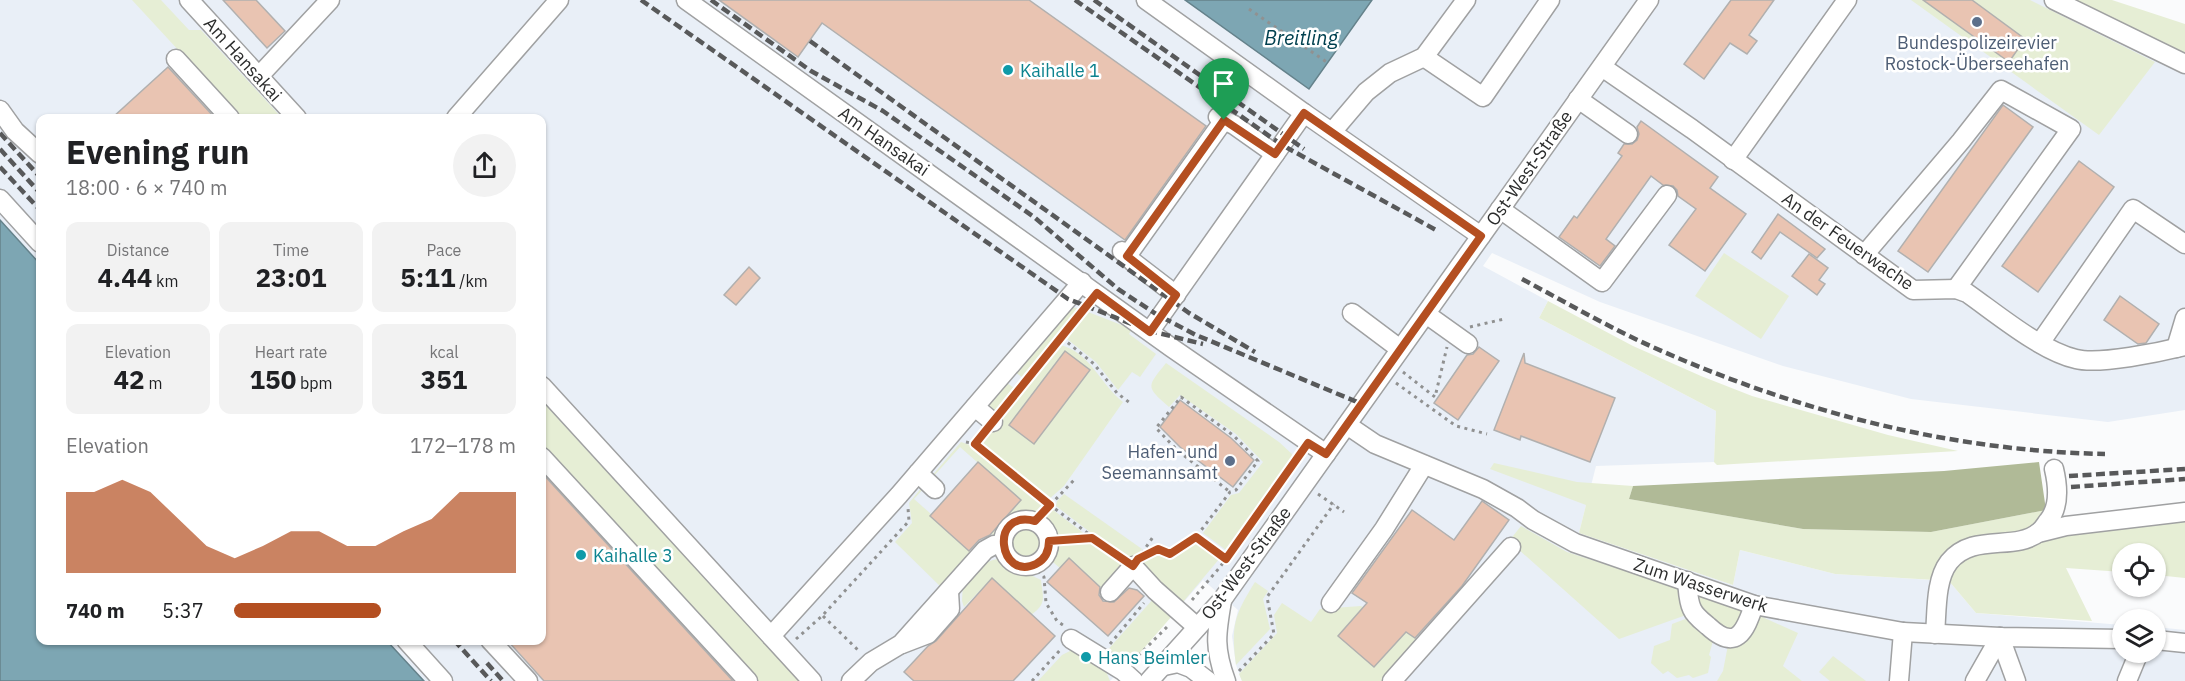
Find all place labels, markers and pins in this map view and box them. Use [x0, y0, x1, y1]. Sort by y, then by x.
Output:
marker: Bundespolizeirevier Rostock-Überseehafen [1970, 15, 1984, 29]
place label: Bundespolizeirevier Rostock-Überseehafen [1885, 31, 2069, 75]
pin [1198, 58, 1249, 120]
place label: Kaihalle 1 [1020, 59, 1100, 82]
marker: Kaihalle 1 [1001, 63, 1015, 77]
place label: Hafen- und Seemannsamt [1102, 440, 1218, 484]
marker: Hafen- und Seemannsamt [1223, 454, 1237, 468]
place label: Kaihalle 3 [593, 544, 673, 567]
marker: Kaihalle 3 [574, 548, 588, 562]
place label: Hans Beimler [1098, 646, 1207, 669]
marker: Hans Beimler [1079, 650, 1093, 664]

